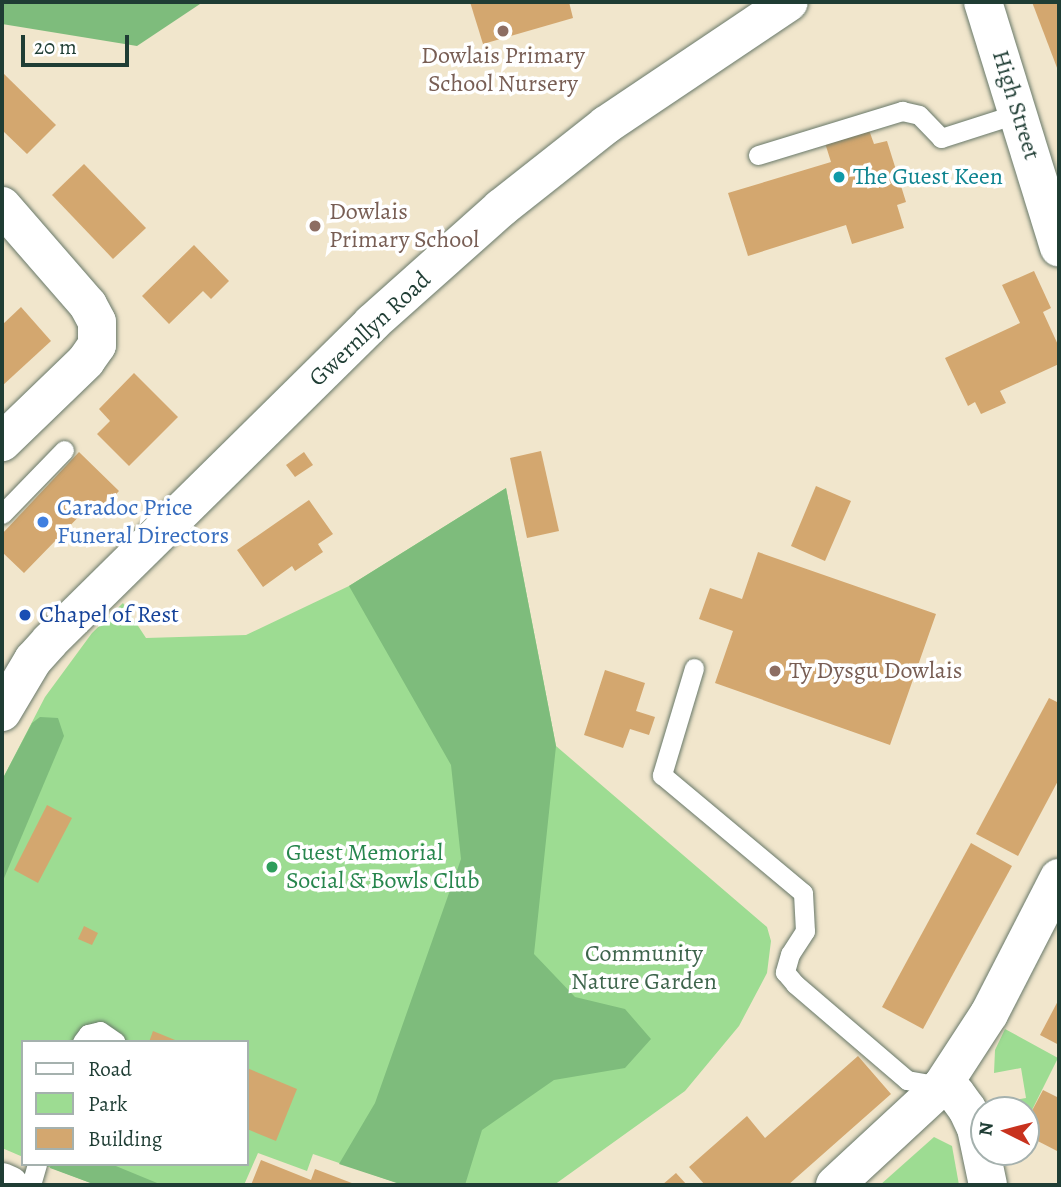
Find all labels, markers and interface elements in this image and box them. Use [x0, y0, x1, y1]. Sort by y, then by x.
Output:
scale bar [24, 21, 133, 65]
marker: Dowlais Primary School Nursery [495, 23, 511, 39]
text: 20 m [34, 33, 77, 61]
place label: Dowlais Primary School Nursery [421, 42, 585, 98]
street label: High Street [986, 47, 1046, 163]
place label: The Guest Keen [853, 163, 1003, 191]
marker: The Guest Keen [831, 169, 847, 185]
place label: Dowlais Primary School [329, 198, 479, 254]
marker: Dowlais Primary School [307, 218, 323, 234]
street label: Gwernllyn Road [303, 265, 437, 393]
place label: Caradoc Price Funeral Directors [57, 494, 229, 550]
marker: Caradoc Price Funeral Directors [35, 514, 51, 530]
place label: Chapel of Rest [39, 601, 179, 629]
marker: Chapel of Rest [17, 607, 33, 623]
place label: Ty Dysgu Dowlais [789, 657, 962, 685]
marker: Ty Dysgu Dowlais [767, 663, 783, 679]
place label: Guest Memorial Social & Bowls Club [286, 839, 479, 895]
marker: Guest Memorial Social & Bowls Club [264, 859, 280, 875]
park label: Community Nature Garden [571, 940, 717, 996]
legend [21, 1040, 248, 1166]
text: Road [88, 1055, 132, 1083]
text: Park [88, 1090, 127, 1118]
north arrow [970, 1096, 1040, 1166]
text: N [972, 1121, 1000, 1137]
text: Building [88, 1125, 162, 1153]

